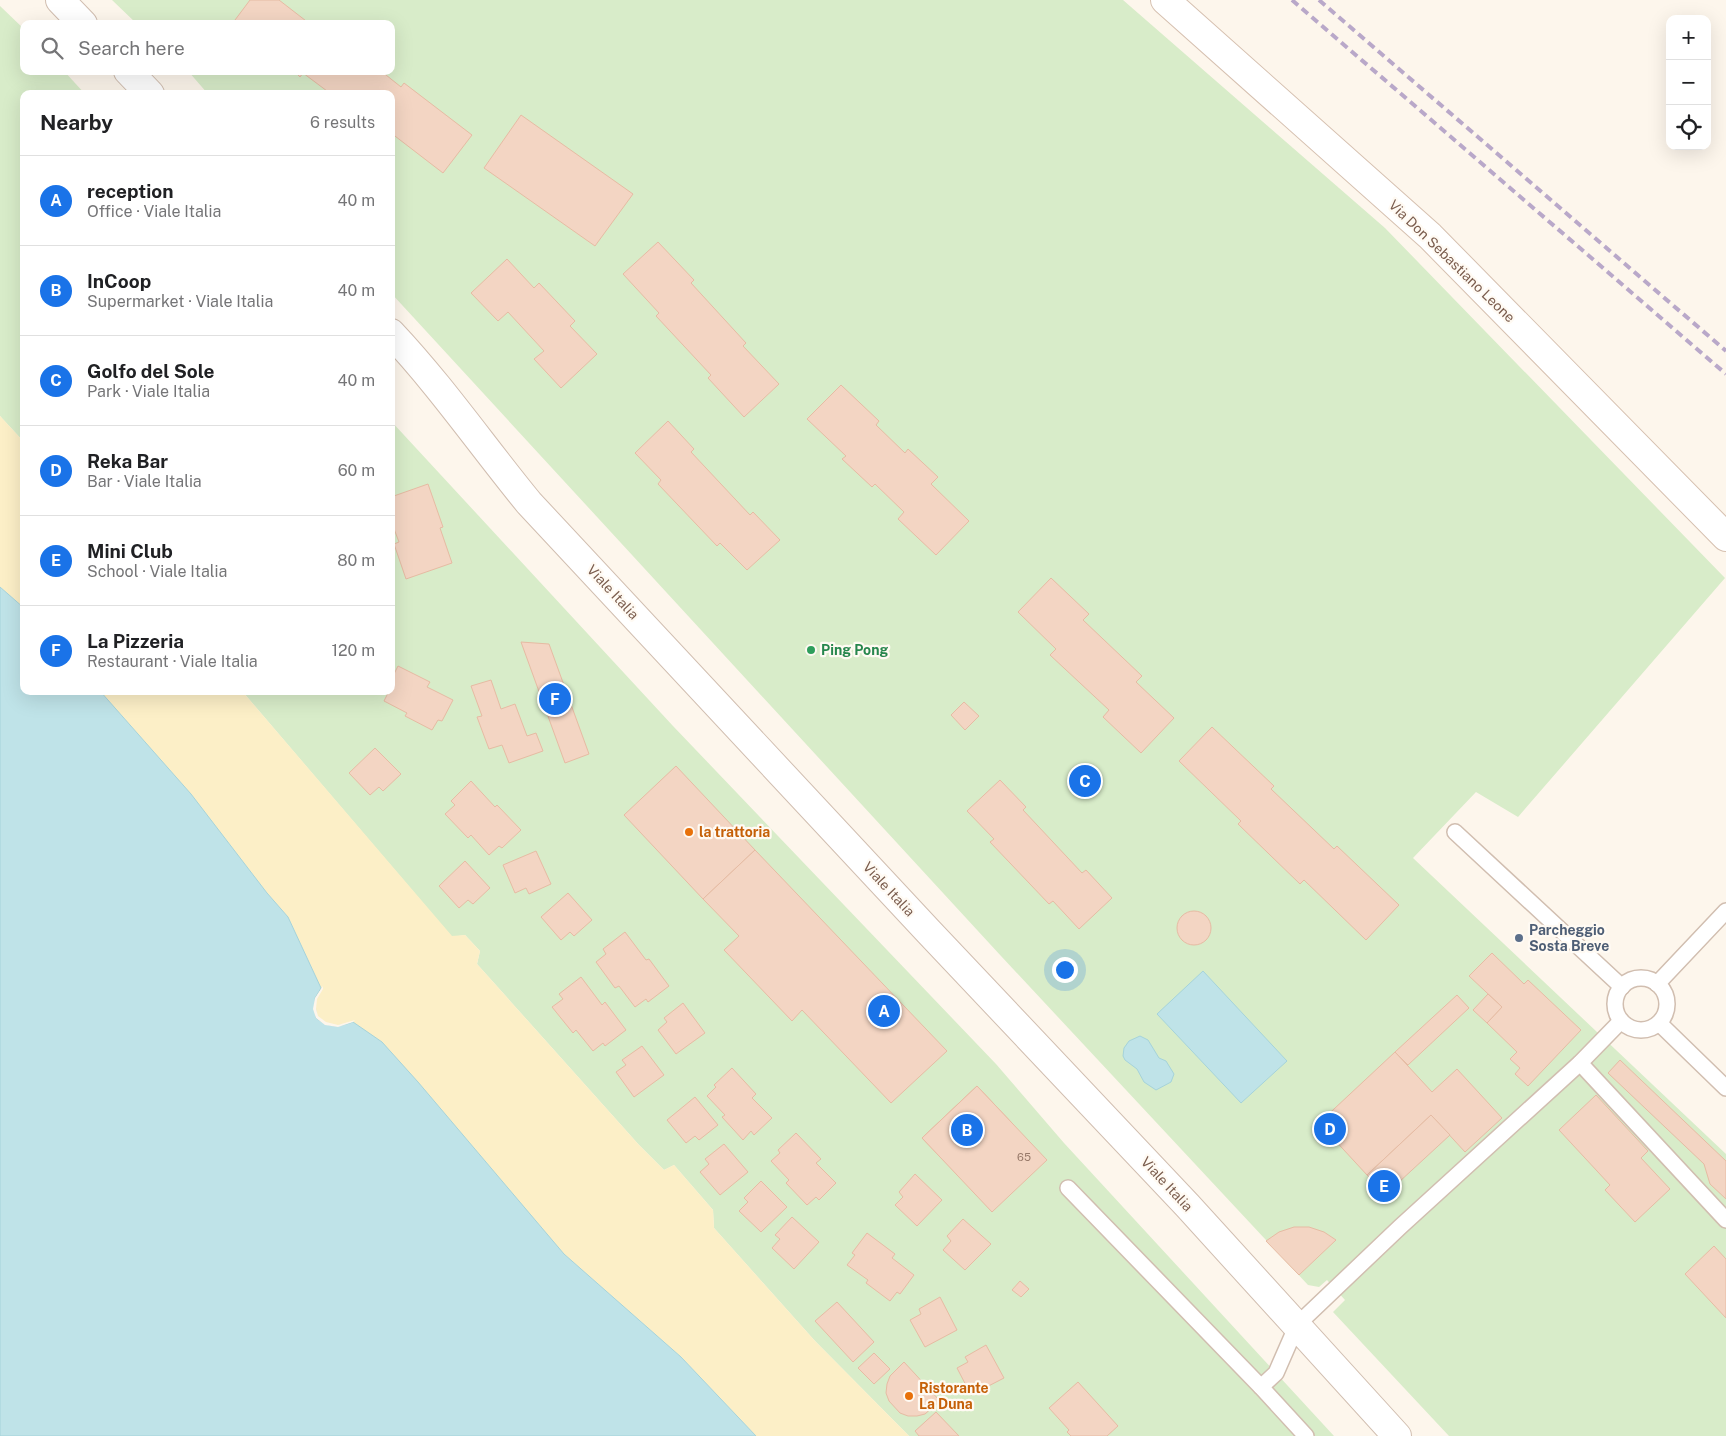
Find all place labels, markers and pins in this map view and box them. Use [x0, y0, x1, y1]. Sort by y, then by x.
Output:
place label: Ping Pong [821, 642, 888, 658]
marker: Ping Pong [805, 644, 817, 656]
pin: F [539, 680, 571, 718]
pin: C [1069, 762, 1101, 800]
place label: la trattoria [699, 824, 770, 840]
marker: la trattoria [683, 826, 695, 838]
place label: Parcheggio Sosta Breve [1529, 922, 1609, 954]
marker: Parcheggio Sosta Breve [1513, 932, 1525, 944]
pin: A [868, 992, 900, 1030]
pin: D [1314, 1110, 1346, 1148]
pin: B [951, 1111, 983, 1149]
pin: E [1368, 1167, 1400, 1205]
place label: Ristorante La Duna [919, 1380, 989, 1412]
marker: Ristorante La Duna [903, 1390, 915, 1402]

